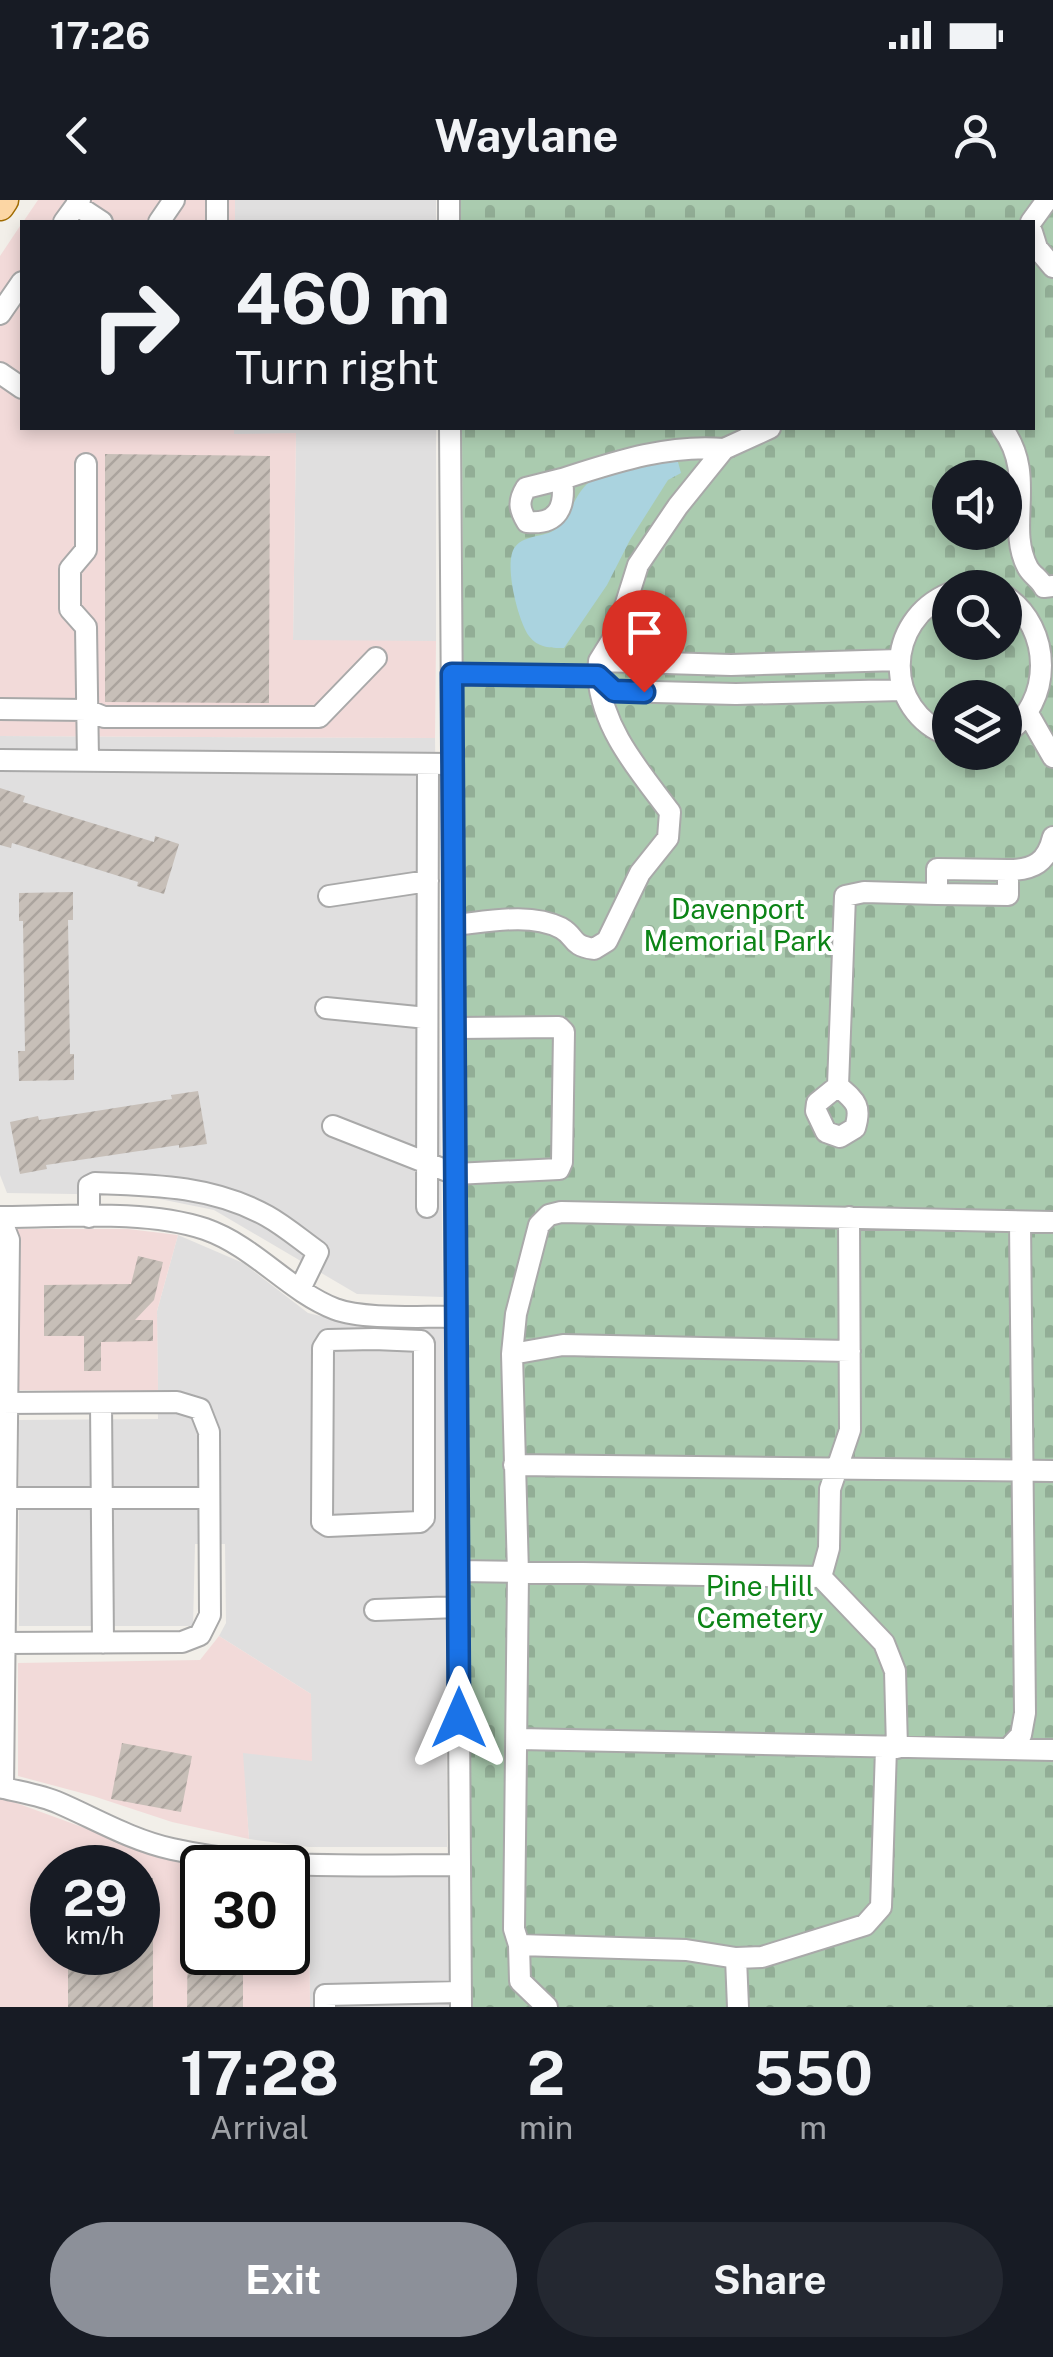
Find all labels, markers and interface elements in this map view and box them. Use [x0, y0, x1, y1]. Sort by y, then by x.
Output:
text: 17:26 [50, 13, 150, 58]
icon: back [50, 108, 105, 163]
icon: person [948, 108, 1003, 163]
text: Waylane [435, 109, 618, 162]
text: 460 m [235, 257, 451, 340]
icon: right [70, 260, 200, 390]
text: Turn right [235, 341, 439, 394]
map controls [932, 460, 1022, 770]
button: sound [932, 460, 1022, 550]
button: search [932, 570, 1022, 660]
pin [602, 590, 687, 693]
icon: arrive [617, 605, 672, 660]
button: layers [932, 680, 1022, 770]
park label: Davenport Memorial Park [644, 892, 832, 957]
park label: Pine Hill Cemetery [696, 1569, 824, 1634]
position arrow [407, 1666, 511, 1770]
speed limit sign: 30 [180, 1845, 310, 1975]
text: 29 [63, 1868, 127, 1927]
text: km/h [66, 1920, 124, 1950]
text: 17:28 [180, 2038, 339, 2109]
text: 2 [527, 2038, 565, 2109]
text: 550 [753, 2038, 873, 2109]
text: Arrival [210, 2109, 309, 2146]
text: min [519, 2109, 573, 2146]
text: m [799, 2109, 827, 2146]
button: Exit [50, 2222, 517, 2337]
button: Share [537, 2222, 1003, 2337]

